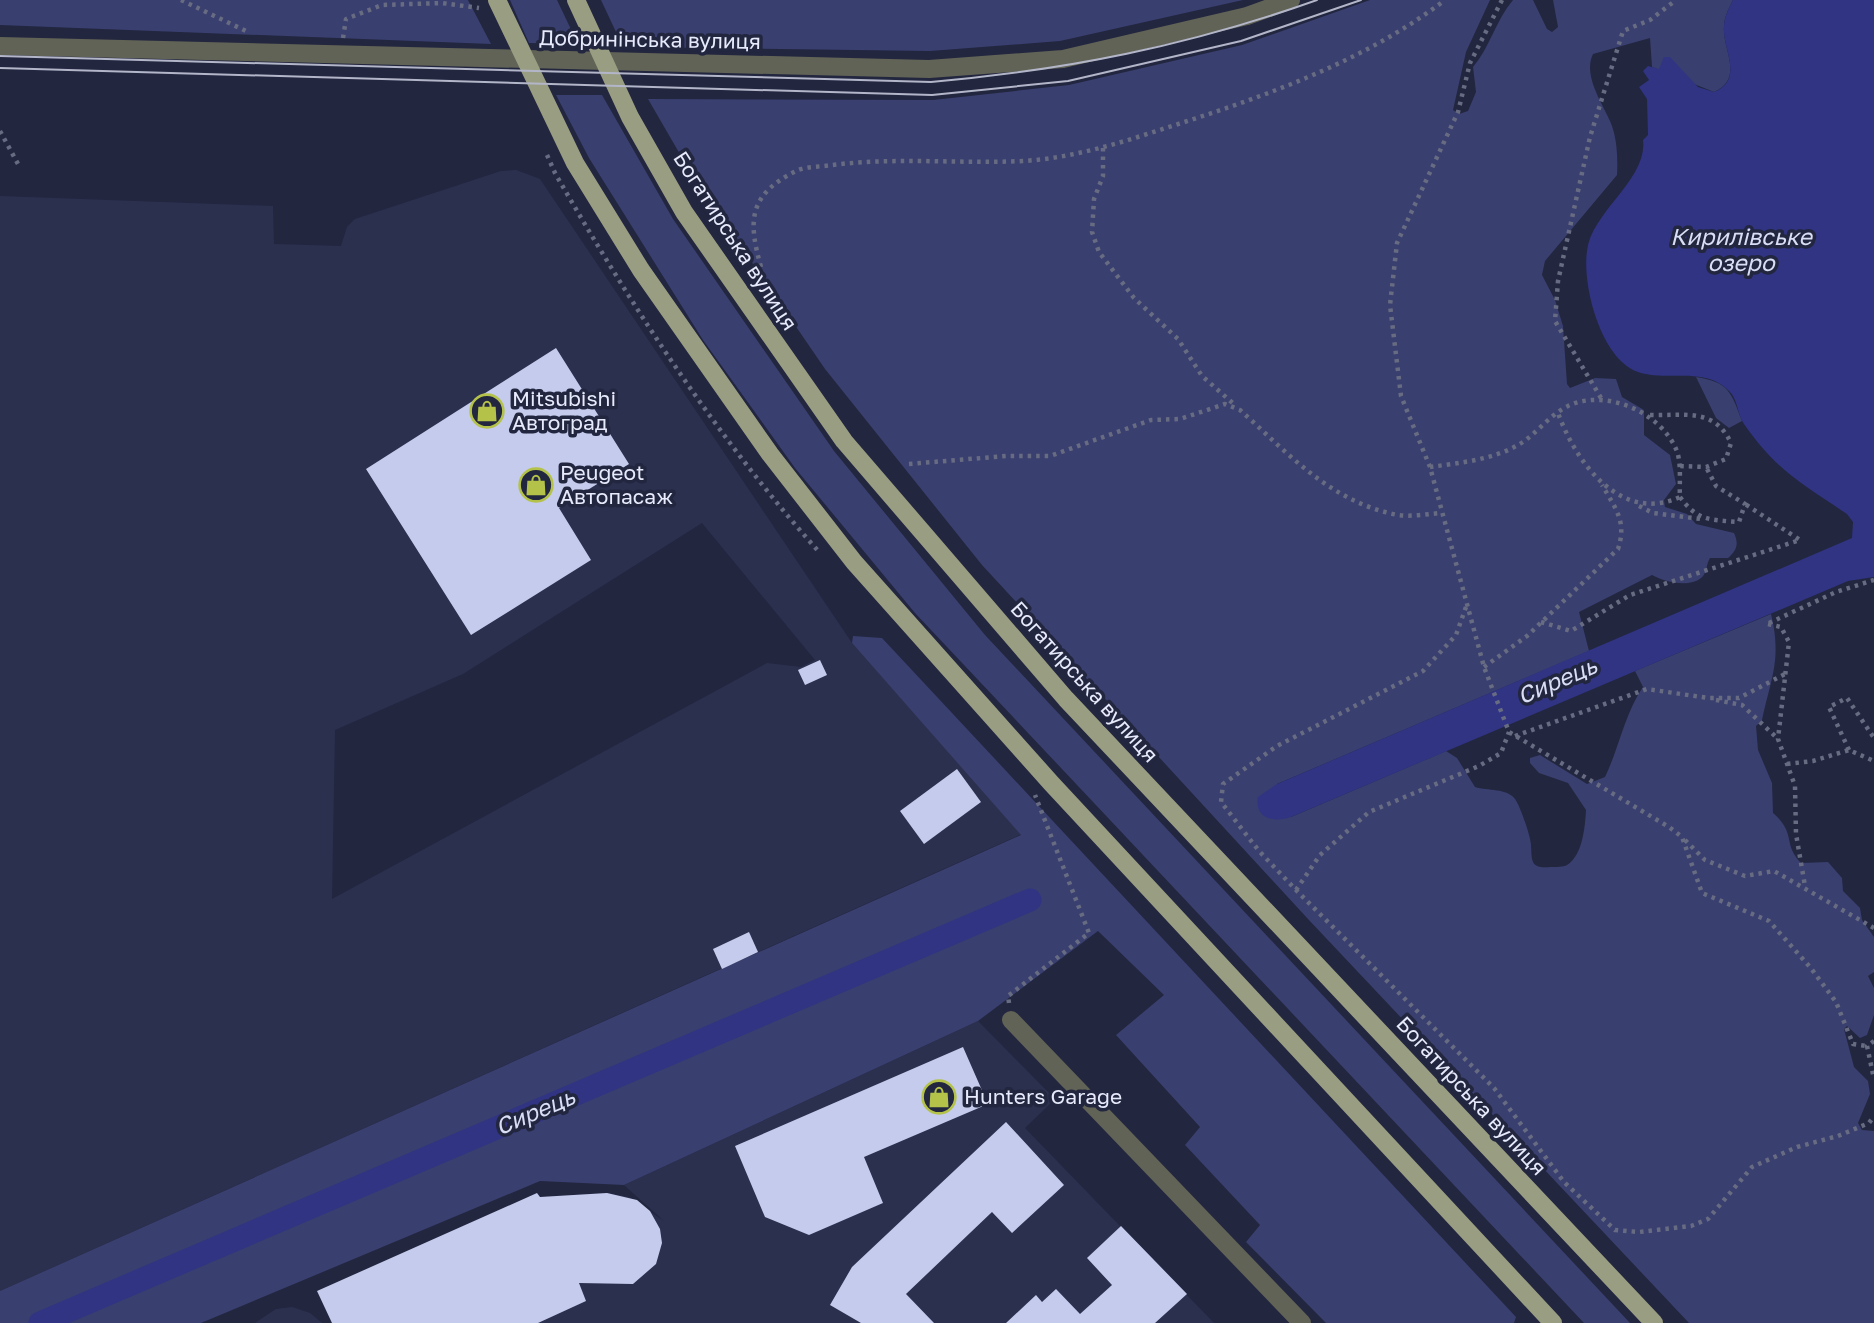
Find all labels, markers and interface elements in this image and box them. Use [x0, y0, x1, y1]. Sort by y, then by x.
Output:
street label: Добринінська вулиця [539, 24, 761, 54]
street label: Богатирська вулиця [668, 146, 803, 335]
water label: Кирилівське озеро [1670, 222, 1813, 276]
place label: Mitsubishi Автоград [512, 385, 616, 435]
shop icon: Mitsubishi Автоград [468, 392, 506, 430]
place label: Peugeot Автопасаж [560, 459, 673, 509]
shop icon: Peugeot Автопасаж [517, 466, 555, 504]
street label: Богатирська вулиця [1005, 595, 1164, 767]
water label: Сирець [1513, 651, 1601, 709]
street label: Богатирська вулиця [1391, 1010, 1552, 1180]
shop icon: Hunters Garage [920, 1078, 958, 1116]
water label: Сирець [491, 1082, 579, 1140]
place label: Hunters Garage [964, 1083, 1122, 1109]

